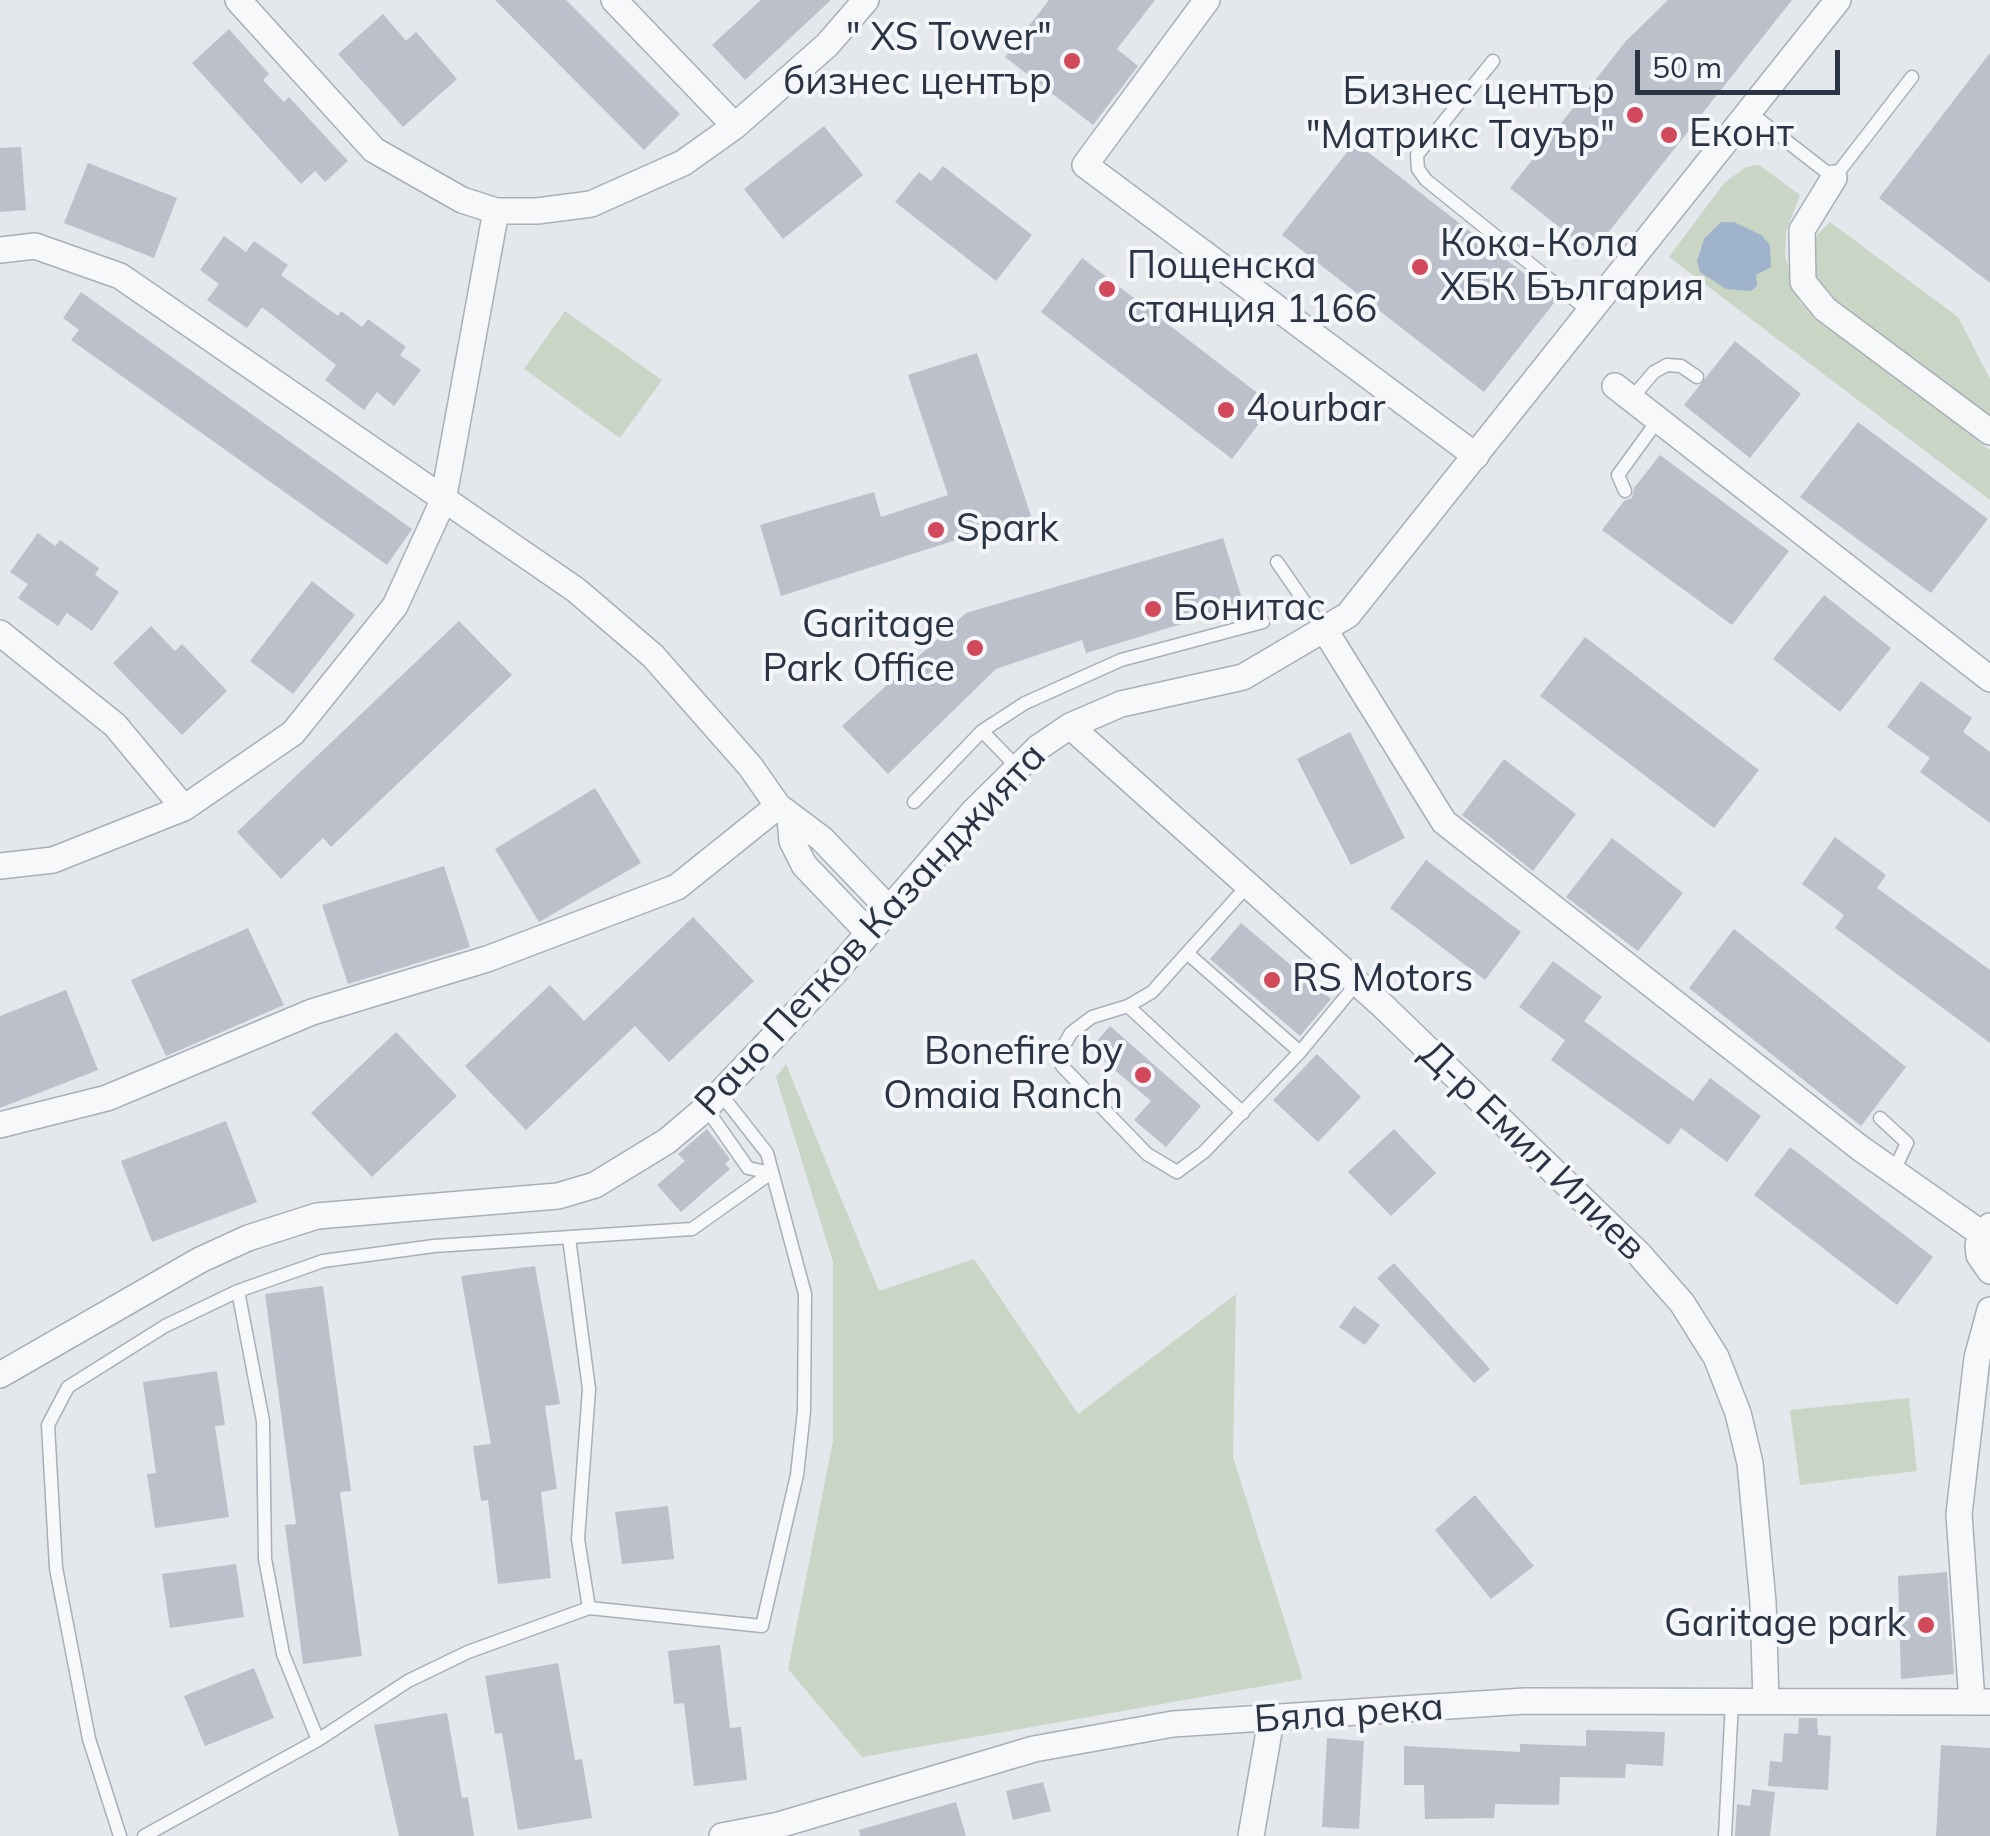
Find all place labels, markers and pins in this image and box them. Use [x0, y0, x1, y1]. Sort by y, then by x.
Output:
place label: " XS Tower" бизнес център [783, 16, 1052, 105]
marker: " XS Tower" бизнес център [1061, 50, 1083, 72]
place label: Бизнес център "Матрикс Тауър" [1306, 70, 1615, 160]
marker: Бизнес център "Матрикс Тауър" [1624, 104, 1646, 126]
place label: Еконт [1689, 112, 1794, 158]
marker: Еконт [1658, 124, 1680, 146]
place label: Кока-Кола ХБК България [1440, 222, 1704, 312]
place label: Пощенска станция 1166 [1127, 244, 1377, 333]
marker: Кока-Кола ХБК България [1409, 256, 1431, 278]
marker: Пощенска станция 1166 [1096, 278, 1118, 300]
place label: 4ourbar [1246, 387, 1386, 433]
marker: 4ourbar [1215, 399, 1237, 421]
place label: Spark [956, 507, 1059, 553]
marker: Spark [925, 519, 947, 541]
place label: Бонитас [1173, 586, 1326, 632]
marker: Бонитас [1142, 598, 1164, 620]
place label: Garitage Park Office [763, 603, 955, 692]
marker: Garitage Park Office [964, 637, 986, 659]
place label: RS Motors [1292, 957, 1473, 1003]
marker: RS Motors [1261, 969, 1283, 991]
place label: Bonefire by Omaia Ranch [883, 1030, 1123, 1120]
marker: Bonefire by Omaia Ranch [1132, 1064, 1154, 1086]
place label: Garitage park [1664, 1602, 1906, 1648]
marker: Garitage park [1915, 1614, 1937, 1636]

